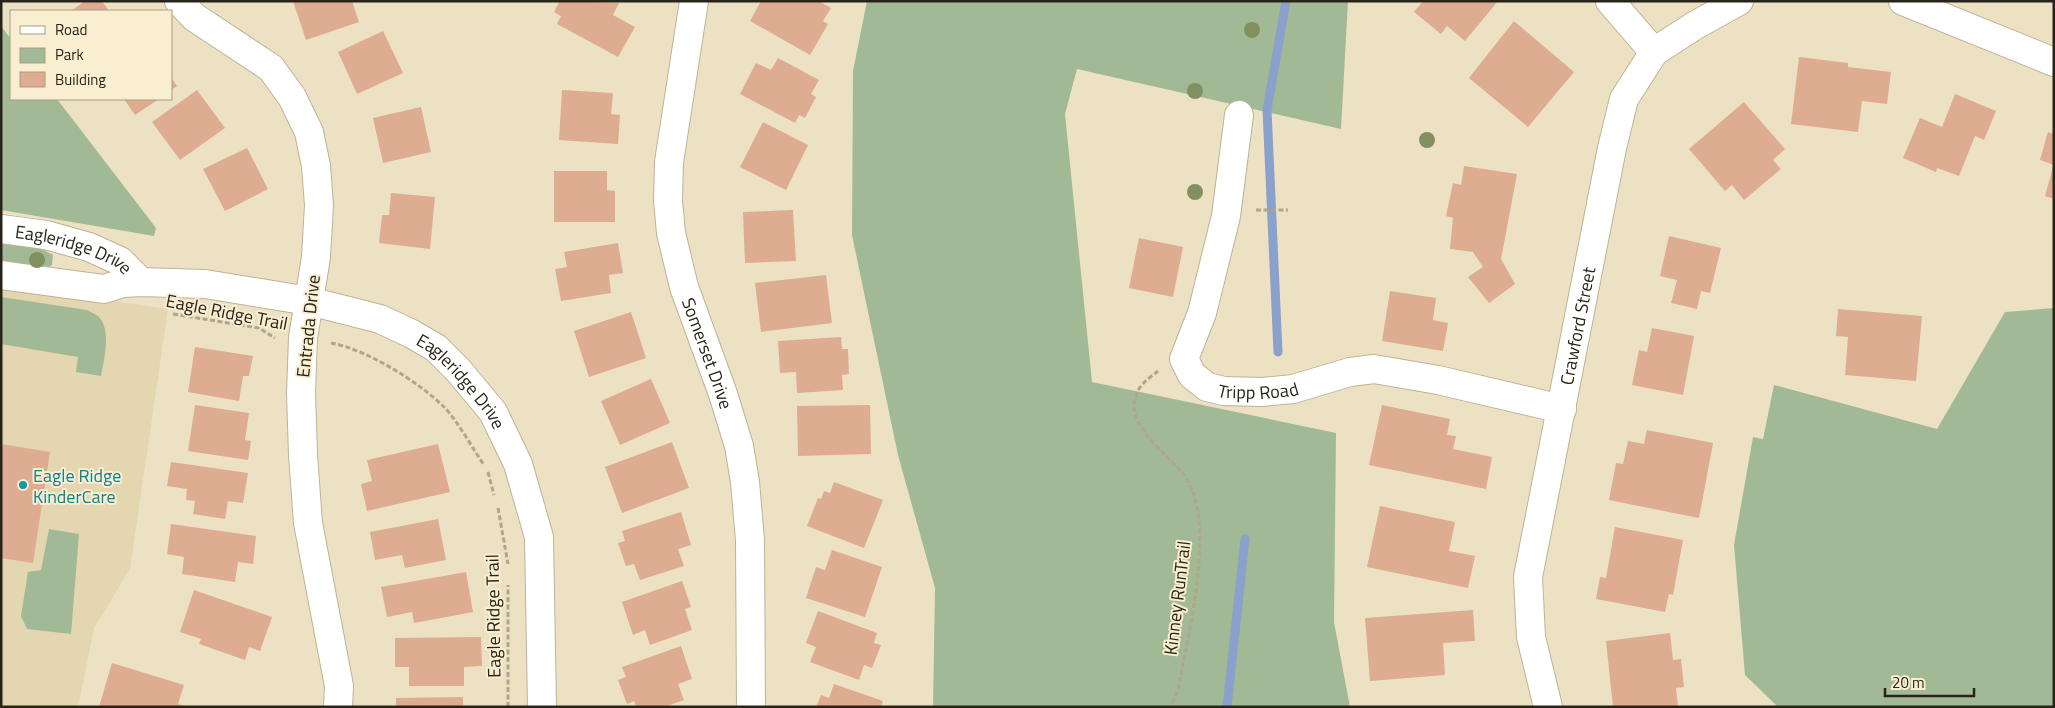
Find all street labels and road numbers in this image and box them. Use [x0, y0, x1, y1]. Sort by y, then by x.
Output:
street label: Eagleridge Drive [14, 218, 139, 280]
street label: Crawford Street [1552, 264, 1602, 387]
street label: Entrada Drive [289, 273, 327, 379]
street label: Eagle Ridge Trail [164, 287, 290, 337]
street label: Somerset Drive [675, 294, 740, 412]
street label: Eagleridge Drive [412, 326, 513, 433]
street label: Tripp Road [1215, 375, 1302, 406]
street label: Kinney RunTrail [1157, 539, 1197, 657]
street label: Eagle Ridge Trail [478, 554, 508, 678]

